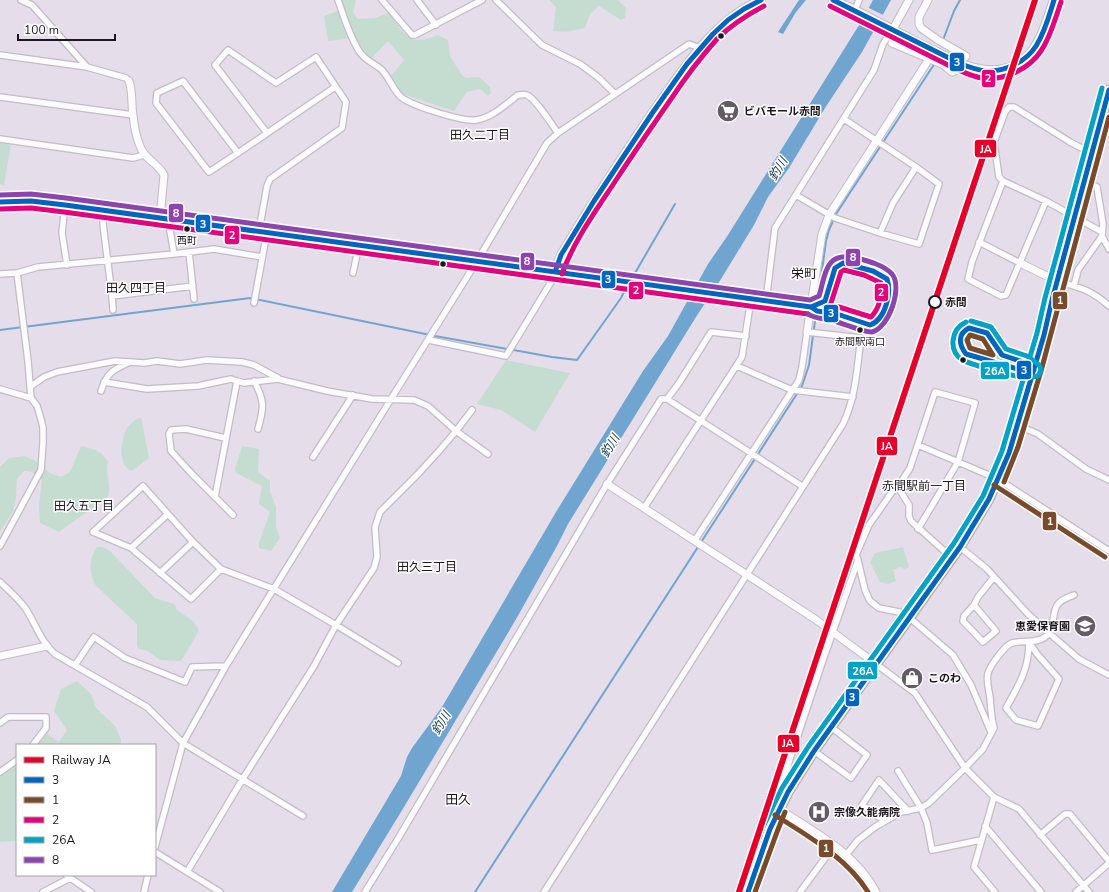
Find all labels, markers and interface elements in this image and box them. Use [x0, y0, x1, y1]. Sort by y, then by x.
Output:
scale bar [18, 16, 115, 42]
text: 100 m [24, 22, 59, 38]
unlabelled marker [716, 31, 726, 41]
line badge: 3 [949, 52, 965, 72]
text: 3 [954, 55, 960, 70]
line badge: 2 [981, 69, 996, 88]
text: 2 [985, 71, 992, 86]
supermarket icon: ビバモール赤間 [715, 98, 741, 124]
place label: ビバモール赤間 [744, 104, 821, 119]
district label: 田久二丁目 [450, 127, 510, 143]
line badge: JA [974, 139, 997, 158]
text: JA [979, 142, 993, 157]
water label: 釣川 [765, 153, 792, 183]
line badge: 8 [168, 203, 184, 223]
text: 8 [173, 206, 180, 221]
line badge: 3 [195, 214, 211, 233]
text: 3 [200, 217, 206, 232]
marker: 西町 [182, 224, 192, 234]
line badge: 2 [224, 225, 240, 245]
text: 2 [229, 228, 236, 243]
place label: 西町 [177, 234, 197, 248]
line badge: 8 [845, 248, 861, 267]
text: 8 [850, 250, 857, 265]
line badge: 8 [520, 252, 535, 271]
text: 8 [524, 254, 531, 269]
unlabelled marker [438, 259, 448, 269]
district label: 栄町 [791, 265, 817, 283]
line badge: 3 [601, 270, 616, 289]
text: 3 [605, 272, 611, 287]
district label: 田久四丁目 [106, 280, 166, 296]
line badge: 2 [628, 281, 644, 300]
text: 2 [633, 283, 640, 298]
line badge: 2 [874, 283, 889, 302]
text: 2 [878, 285, 885, 300]
line badge: 1 [1052, 291, 1068, 310]
text: 1 [1057, 293, 1063, 308]
marker: 赤間 [928, 295, 942, 309]
place label: 赤間 [945, 295, 967, 310]
line badge: 3 [823, 304, 839, 323]
text: 3 [828, 306, 834, 321]
marker: 赤間駅南口 [855, 325, 865, 335]
place label: 赤間駅南口 [835, 335, 885, 349]
unlabelled marker [958, 355, 968, 365]
line badge: 3 [1016, 360, 1032, 380]
line badge: 26A [980, 361, 1010, 380]
text: 3 [1021, 363, 1027, 378]
text: 26A [984, 364, 1007, 379]
water label: 釣川 [597, 430, 624, 460]
line badge: JA [876, 436, 898, 456]
text: JA [880, 439, 894, 454]
district label: 赤間駅前一丁目 [882, 478, 966, 494]
district label: 田久五丁目 [54, 498, 114, 514]
line badge: 1 [1042, 511, 1057, 531]
text: 1 [1047, 514, 1053, 529]
district label: 田久三丁目 [397, 559, 457, 575]
school or university icon: 恵愛保育園 [1072, 613, 1098, 639]
place label: 恵愛保育園 [1015, 619, 1070, 634]
line badge: 26A [847, 661, 878, 680]
text: 26A [852, 664, 875, 679]
shop icon: このわ [899, 665, 925, 691]
place label: このわ [928, 671, 961, 686]
line badge: 3 [845, 688, 860, 707]
text: 3 [849, 690, 855, 705]
water label: 釣川 [428, 707, 455, 737]
line badge: JA [777, 734, 800, 753]
text: JA [781, 736, 795, 751]
legend [16, 744, 156, 876]
text: Railway JA [52, 752, 111, 768]
text: 3 [52, 772, 59, 788]
district label: 田久 [445, 791, 471, 809]
text: 1 [52, 792, 59, 808]
hospital icon: 宗像久能病院 [806, 799, 832, 825]
place label: 宗像久能病院 [834, 805, 900, 820]
text: 2 [52, 812, 59, 828]
text: 26A [52, 832, 75, 848]
line badge: 1 [818, 839, 834, 858]
text: 1 [823, 841, 829, 856]
text: 8 [52, 852, 59, 868]

